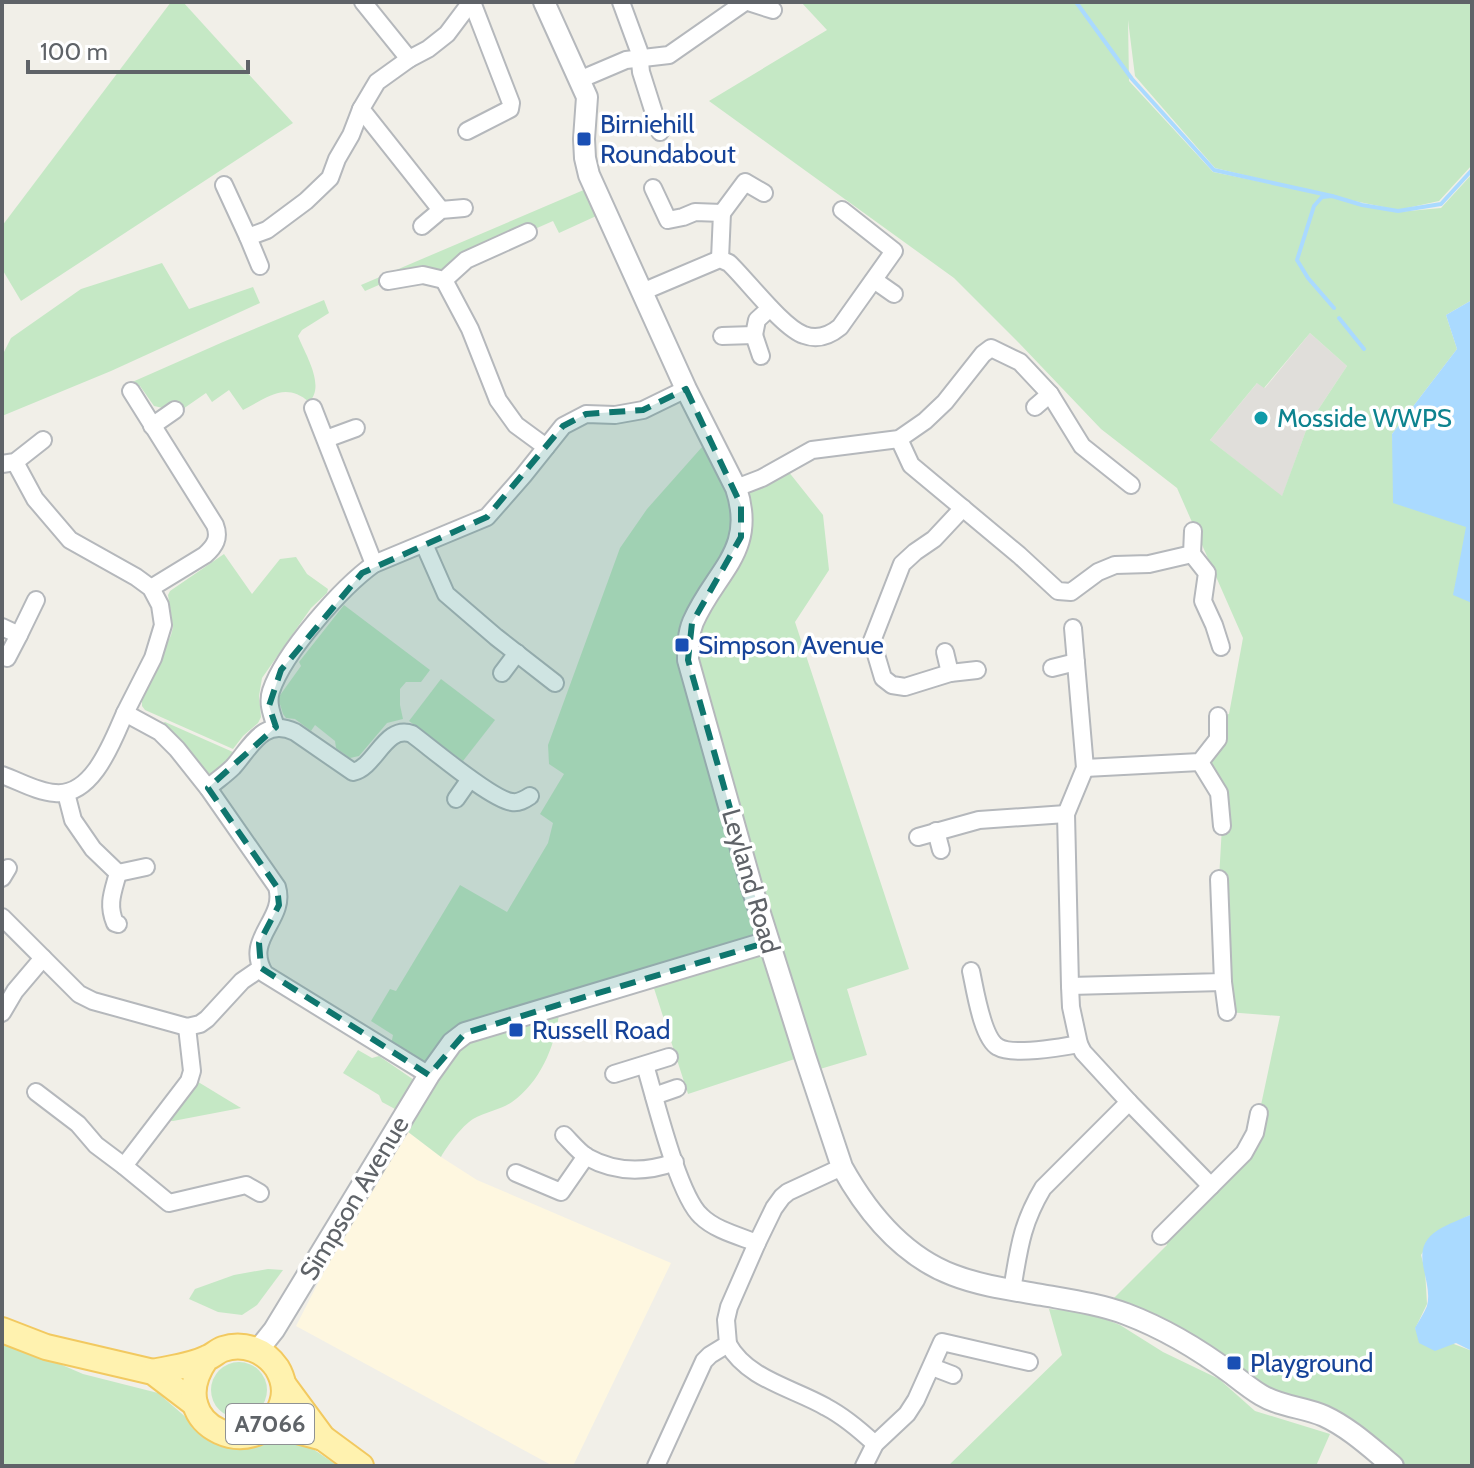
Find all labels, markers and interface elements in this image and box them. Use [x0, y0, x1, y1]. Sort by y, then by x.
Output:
scale bar [28, 24, 248, 74]
text: 100 m [40, 37, 108, 66]
place label: Birniehill Roundabout [600, 108, 736, 170]
marker: Birniehill Roundabout [575, 130, 593, 148]
place label: Mosside WWPS [1277, 402, 1452, 434]
marker: Mosside WWPS [1252, 409, 1270, 427]
place label: Simpson Avenue [698, 629, 884, 661]
marker: Simpson Avenue [673, 636, 691, 654]
street label: Leyland Road [715, 805, 787, 957]
place label: Russell Road [532, 1014, 670, 1046]
marker: Russell Road [507, 1021, 525, 1039]
street label: Simpson Avenue [292, 1110, 416, 1286]
place label: Playground [1250, 1347, 1374, 1379]
marker: Playground [1225, 1354, 1243, 1372]
road number: A7066 [226, 1404, 314, 1444]

